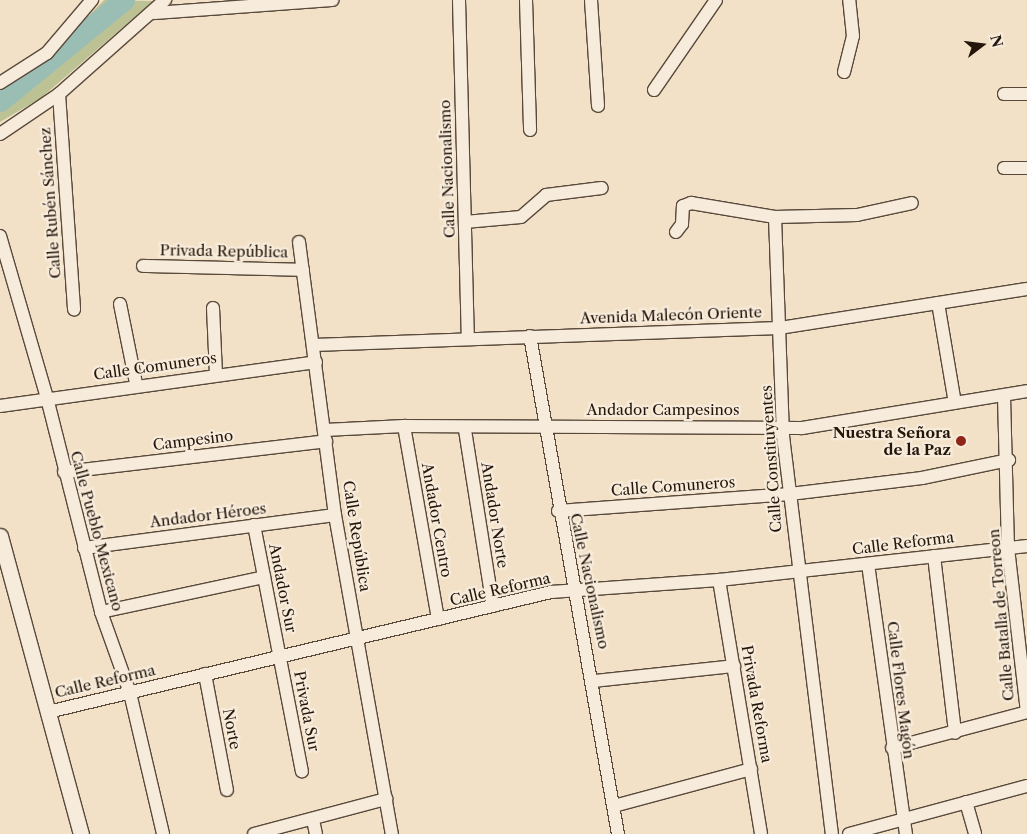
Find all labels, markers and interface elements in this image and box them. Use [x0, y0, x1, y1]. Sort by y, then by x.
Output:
north arrow [957, 20, 1007, 70]
text: N [986, 33, 1007, 49]
street label: Calle Nacionalismo [436, 100, 458, 238]
street label: Calle Rubén Sánchez [36, 127, 64, 279]
street label: Privada República [160, 241, 288, 261]
street label: Avenida Malecón Oriente [580, 303, 762, 327]
street label: Calle Comuneros [92, 348, 218, 384]
street label: Calle Constituyentes [757, 385, 785, 533]
street label: Andador Campesinos [586, 401, 740, 419]
place label: Nuestra Señora de la Paz [833, 423, 951, 458]
street label: Campesino [152, 426, 234, 454]
marker: Nuestra Señora de la Paz [955, 435, 967, 447]
street label: Calle Pueblo Mexicano [67, 449, 127, 613]
street label: Andador Centro [418, 461, 456, 579]
street label: Andador Norte [478, 461, 512, 569]
street label: Calle Comuneros [610, 473, 736, 499]
street label: Calle República [339, 479, 375, 593]
street label: Andador Héroes [149, 499, 267, 531]
street label: Calle Nacionalismo [567, 511, 613, 651]
street label: Calle Reforma [851, 528, 955, 558]
street label: Calle Batalla de Torreon [984, 528, 1018, 702]
street label: Andador Sur [266, 542, 300, 634]
street label: Calle Reforma [448, 569, 552, 609]
street label: Calle Flores Magón [884, 620, 918, 760]
street label: Privada Reforma [738, 644, 776, 764]
street label: Calle Reforma [53, 661, 157, 701]
street label: Privada Sur [290, 669, 324, 753]
street label: Norte [219, 707, 245, 751]

